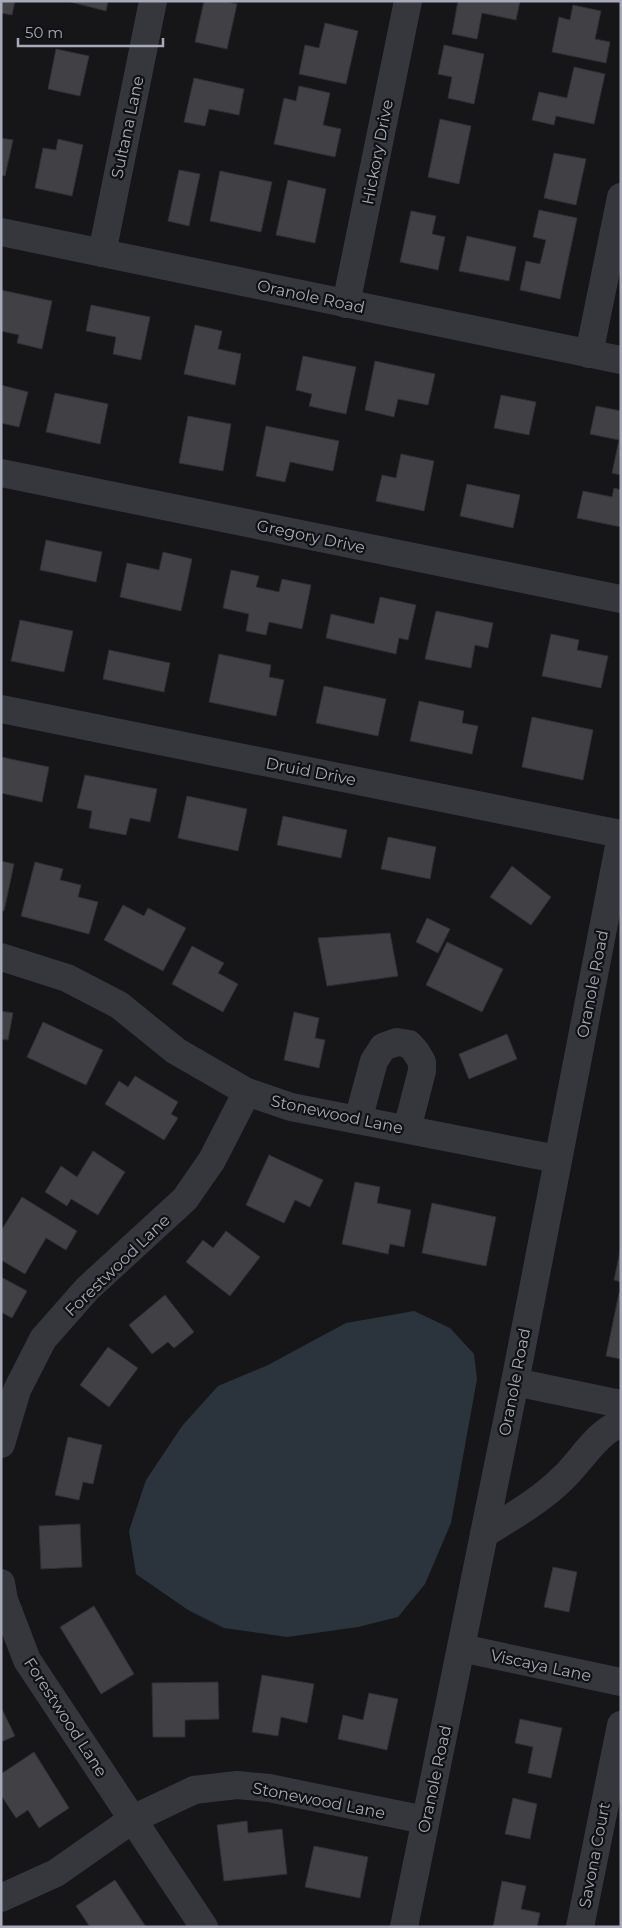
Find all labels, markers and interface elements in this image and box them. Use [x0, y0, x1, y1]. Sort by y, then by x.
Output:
scale bar [18, 15, 162, 47]
text: 50 m [25, 23, 63, 42]
street label: Sultana Lane [107, 74, 148, 180]
street label: Hickory Drive [358, 98, 397, 206]
street label: Oranole Road [255, 276, 366, 317]
street label: Gregory Drive [255, 516, 367, 557]
street label: Druid Drive [264, 753, 358, 790]
street label: Oranole Road [573, 929, 612, 1040]
street label: Stonewood Lane [269, 1091, 405, 1138]
street label: Forestwood Lane [61, 1211, 174, 1320]
street label: Oranole Road [495, 1327, 534, 1438]
street label: Viscaya Lane [489, 1646, 593, 1685]
street label: Forestwood Lane [20, 1654, 111, 1780]
street label: Oranole Road [414, 1724, 455, 1835]
street label: Stonewood Lane [251, 1778, 387, 1823]
street label: Savona Court [575, 1800, 614, 1909]

